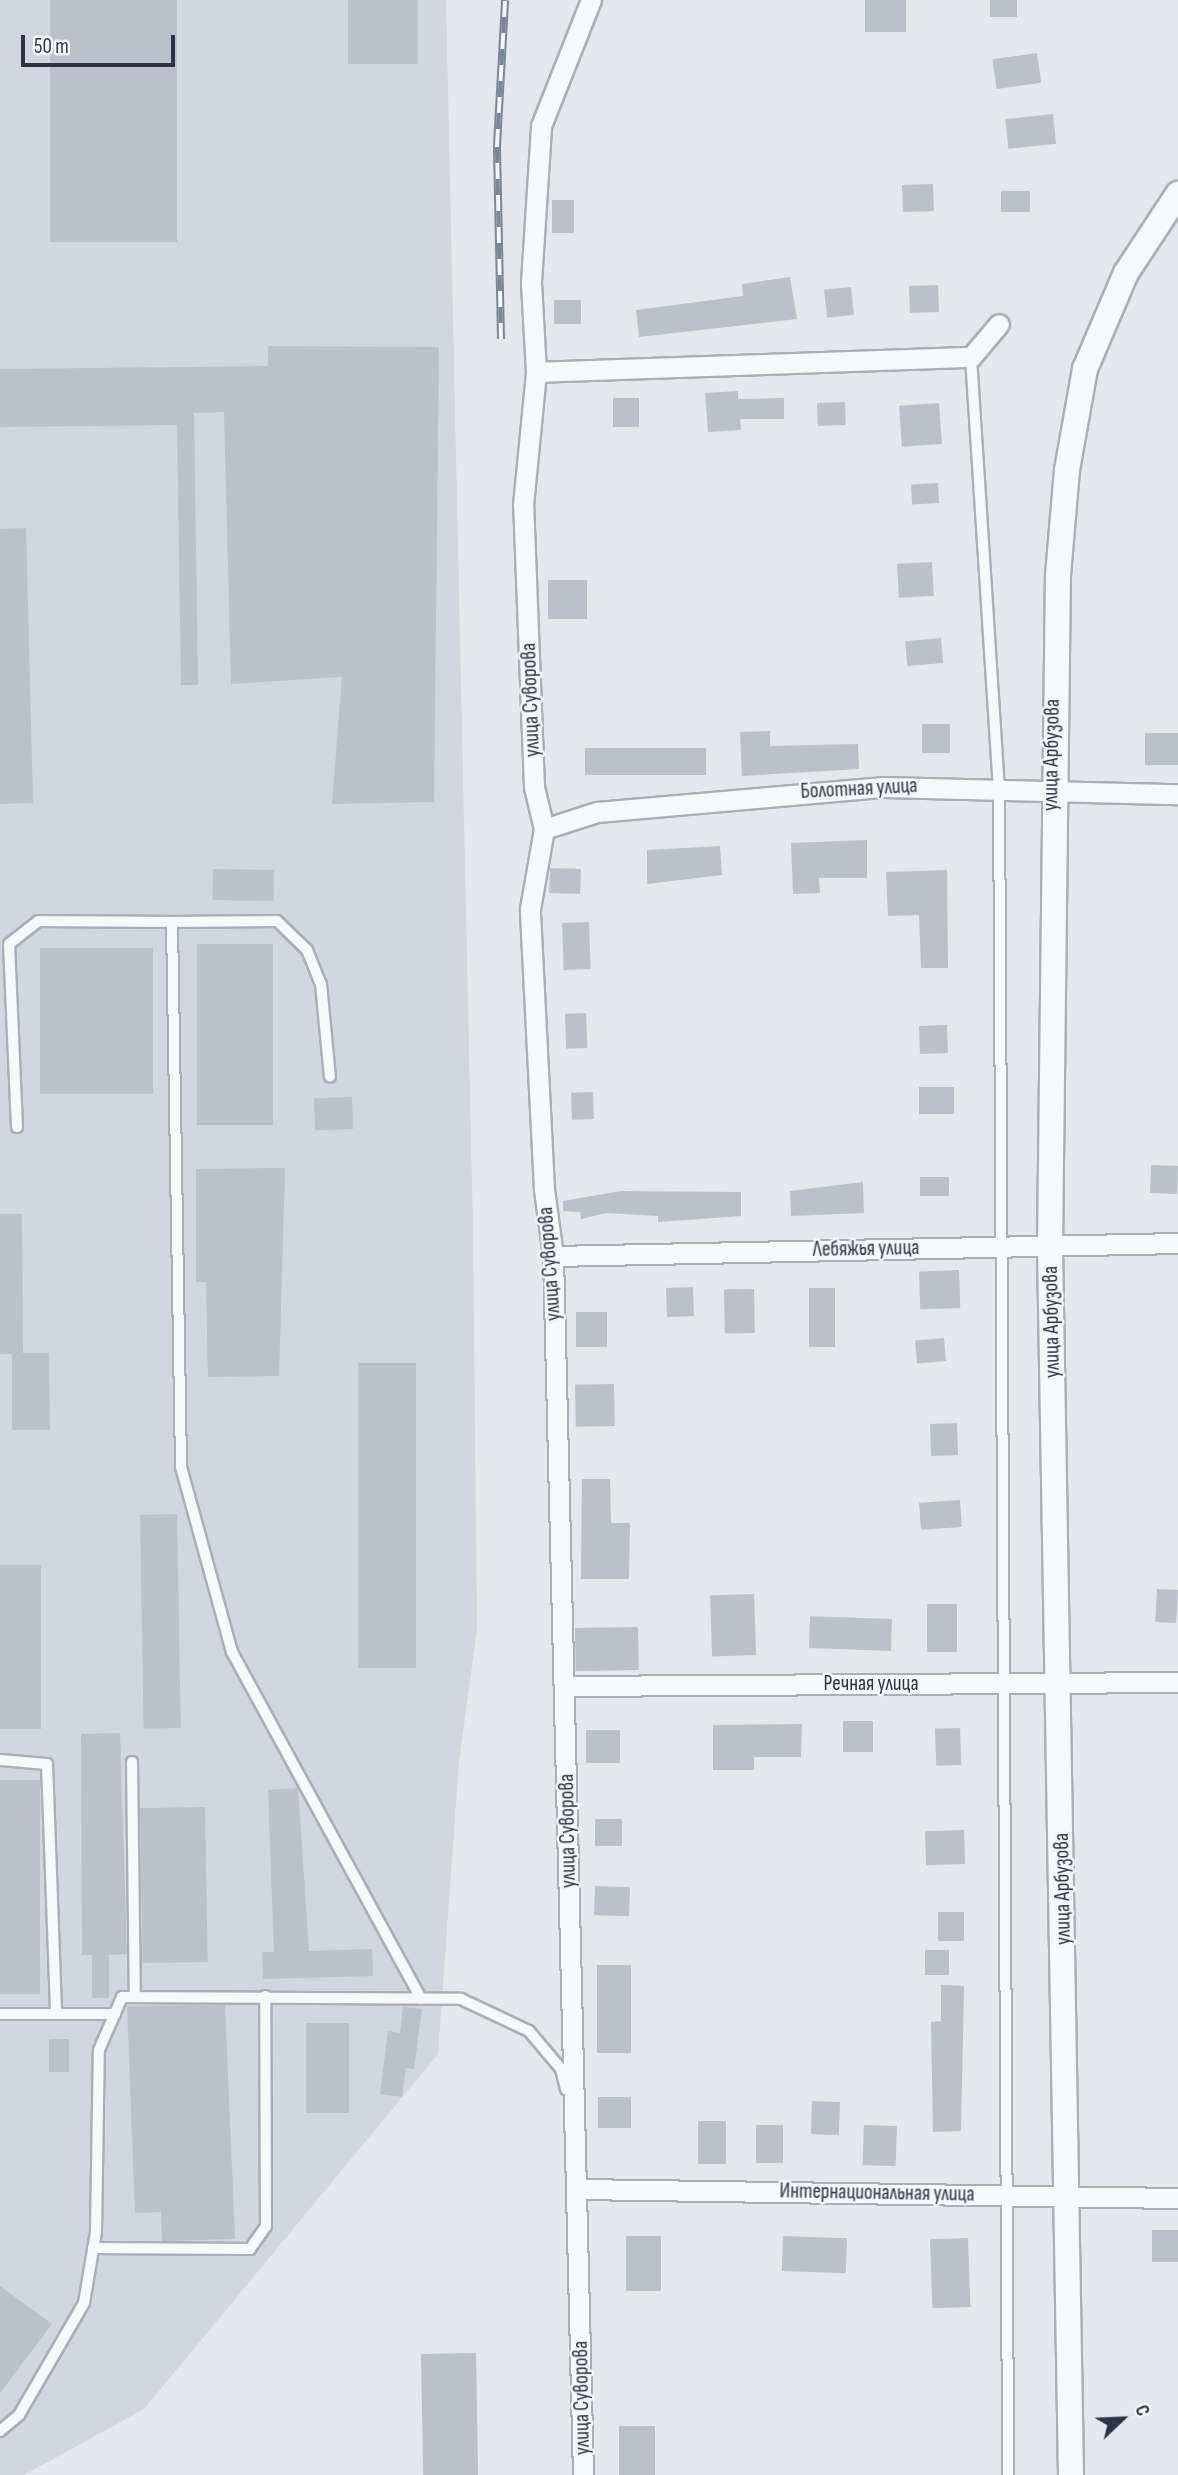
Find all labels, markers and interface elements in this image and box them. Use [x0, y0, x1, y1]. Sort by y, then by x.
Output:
scale bar [24, 21, 178, 65]
text: 50 m [34, 34, 69, 59]
street label: улица Суворова [516, 642, 546, 758]
street label: улица Арбузова [1038, 699, 1066, 811]
street label: Болотная улица [800, 773, 918, 805]
street label: улица Суворова [533, 1206, 567, 1322]
street label: Лебяжья улица [812, 1235, 920, 1263]
street label: улица Арбузова [1038, 1266, 1066, 1378]
street label: Речная улица [823, 1671, 919, 1697]
street label: улица Суворова [554, 1774, 582, 1888]
street label: улица Арбузова [1049, 1833, 1077, 1945]
street label: Интернациональная улица [779, 2179, 975, 2207]
street label: улица Суворова [568, 2341, 596, 2455]
north arrow [1087, 2384, 1157, 2454]
text: С [1129, 2402, 1154, 2420]

